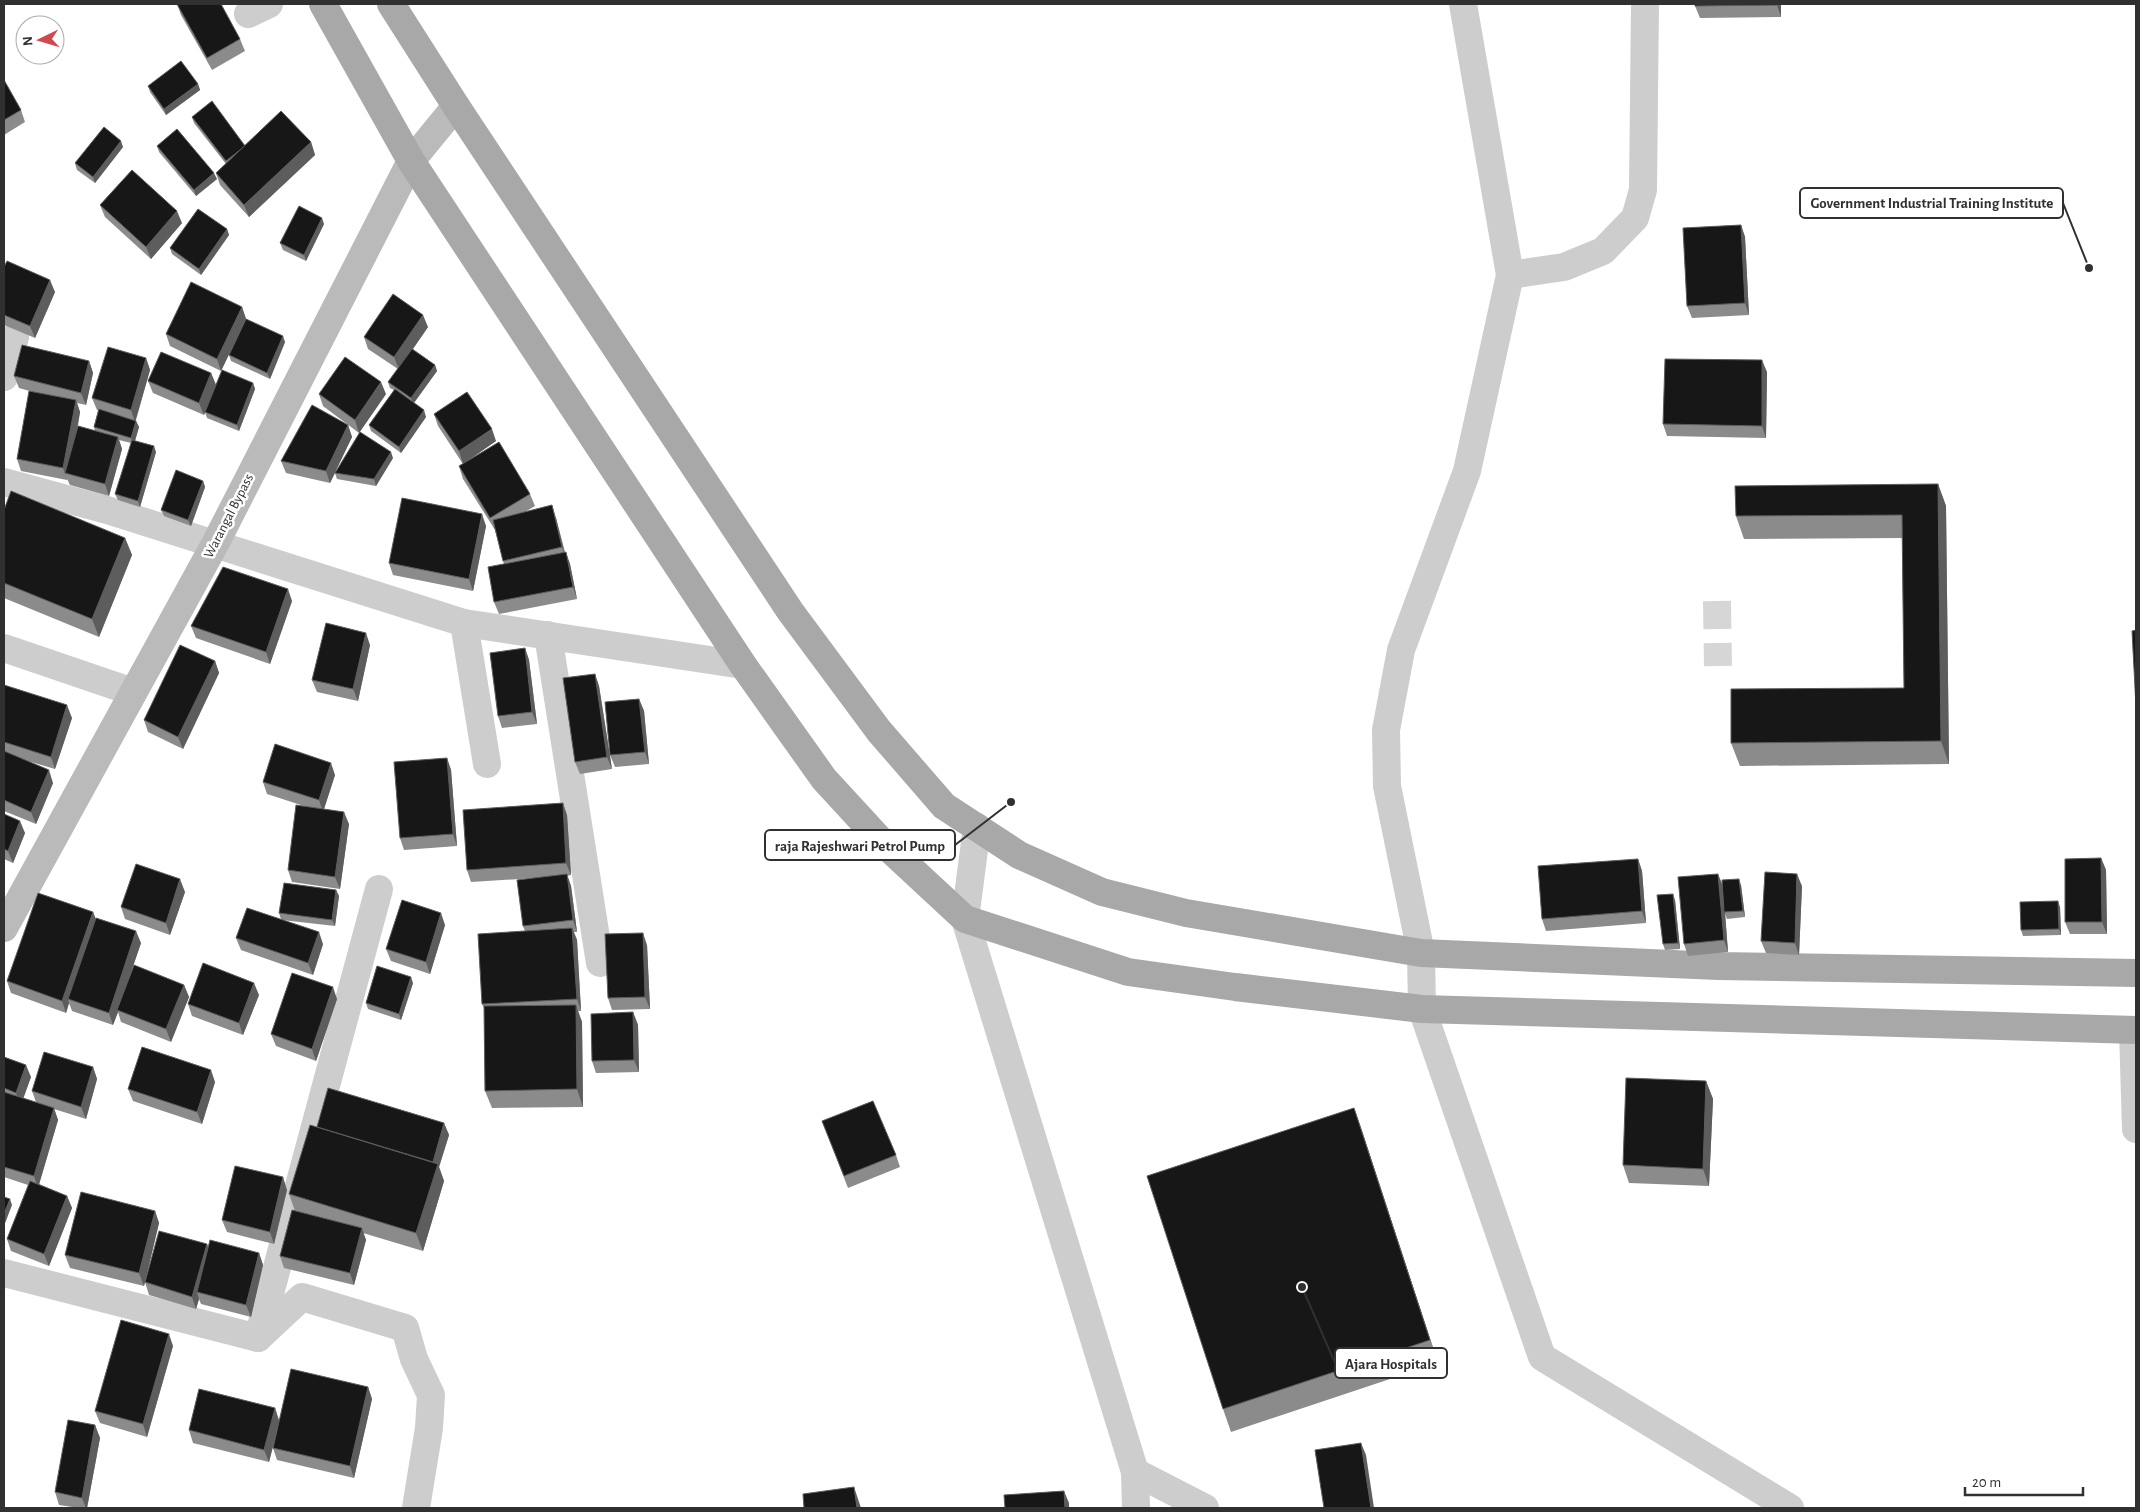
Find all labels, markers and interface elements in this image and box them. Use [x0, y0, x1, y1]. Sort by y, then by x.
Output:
north arrow [15, 15, 65, 65]
text: N [21, 36, 35, 47]
callout: Government Industrial Training Institute [1800, 188, 2063, 218]
text: Government Industrial Training Institute [1811, 196, 2053, 211]
street label: Warangal Bypass [202, 472, 256, 560]
callout: raja Rajeshwari Petrol Pump [765, 830, 955, 860]
text: raja Rajeshwari Petrol Pump [775, 839, 945, 854]
callout: Ajara Hospitals [1335, 1348, 1447, 1378]
text: Ajara Hospitals [1345, 1357, 1437, 1372]
scale bar [1965, 1464, 2082, 1496]
text: 20 m [1972, 1475, 2001, 1490]

